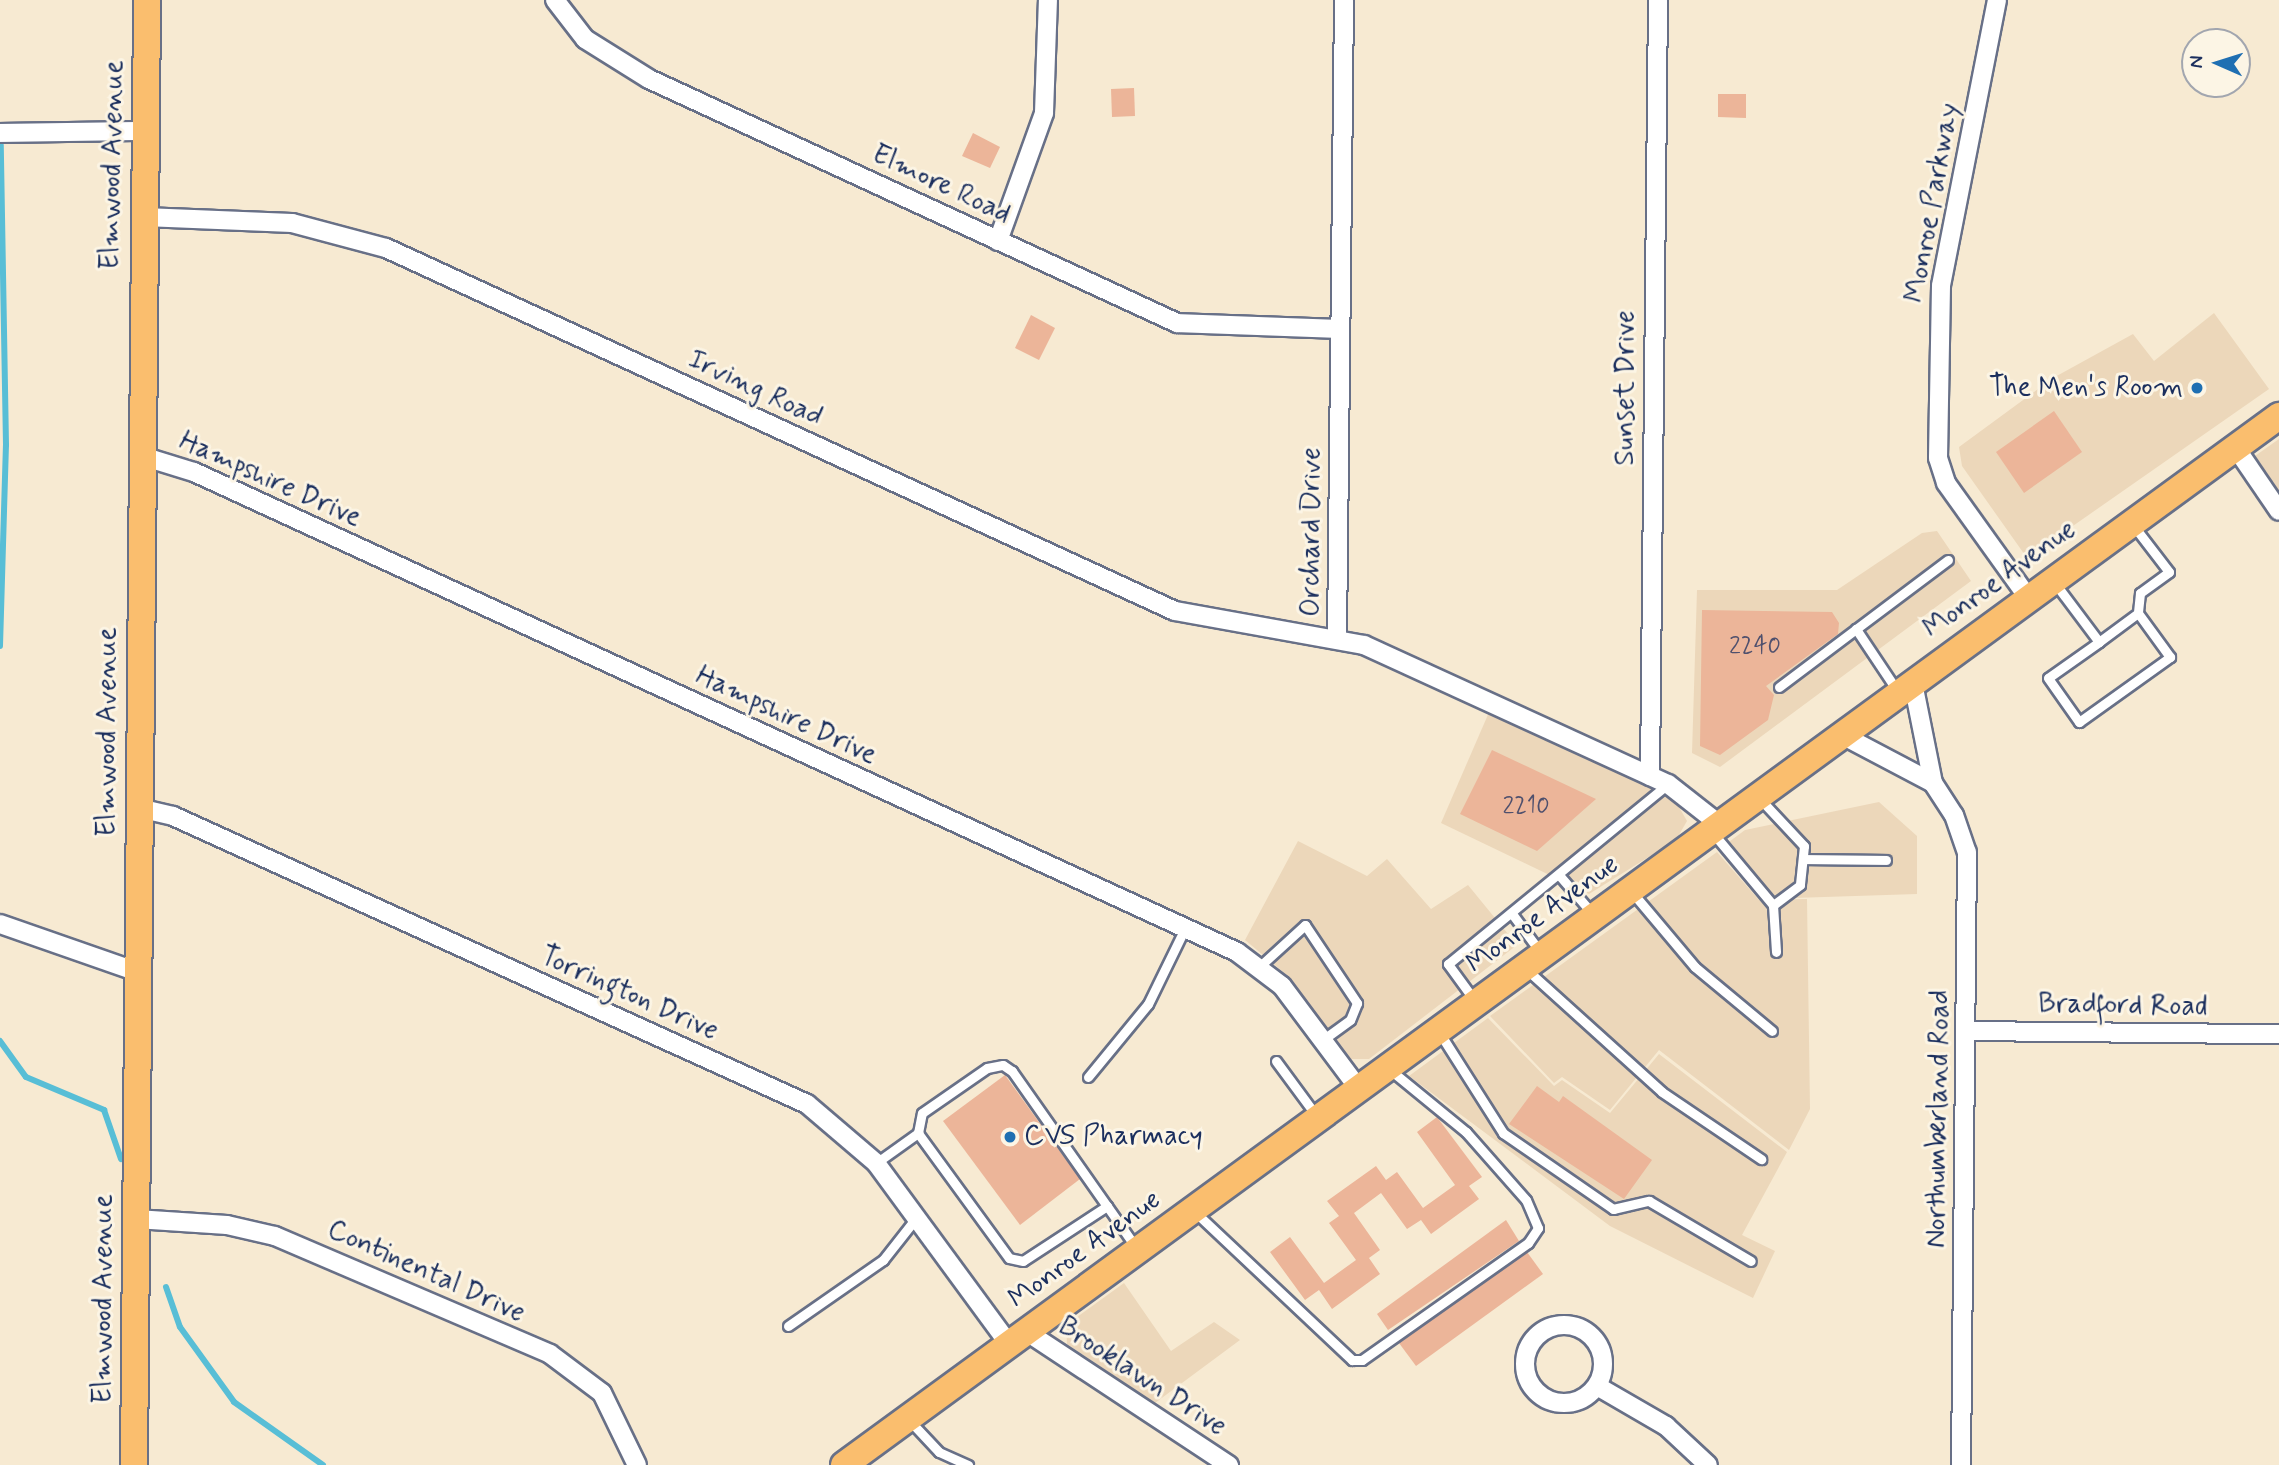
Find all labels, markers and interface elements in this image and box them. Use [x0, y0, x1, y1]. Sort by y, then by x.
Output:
north arrow [2181, 28, 2251, 98]
text: N [2184, 55, 2209, 69]
street label: Elmwood Avenue [94, 64, 132, 266]
street label: Monroe Parkway [1899, 102, 1967, 304]
street label: Elmore Road [866, 138, 1016, 232]
street label: Sunset Drive [1609, 311, 1643, 465]
street label: Irving Road [682, 343, 828, 435]
place label: The Men's Room [1987, 371, 2183, 405]
marker: The Men's Room [2189, 380, 2205, 396]
street label: Hampshire Drive [175, 425, 365, 535]
street label: Orchard Drive [1295, 448, 1329, 616]
street label: Monroe Avenue [1916, 512, 2084, 648]
street label: Elmwood Avenue [91, 631, 125, 833]
house number: 2240 [1729, 633, 1781, 661]
street label: Hampshire Drive [691, 660, 881, 772]
house number: 2210 [1502, 793, 1550, 821]
street label: Monroe Avenue [1459, 847, 1627, 983]
street label: Torrington Drive [536, 940, 722, 1048]
street label: Bradford Road [2039, 988, 2207, 1024]
street label: Northumberland Road [1920, 990, 1958, 1248]
place label: CVS Pharmacy [1024, 1120, 1203, 1154]
marker: CVS Pharmacy [1002, 1129, 1018, 1145]
street label: Monroe Avenue [1001, 1182, 1169, 1318]
street label: Elmwood Avenue [87, 1198, 121, 1400]
street label: Continental Drive [323, 1214, 529, 1330]
street label: Brooklawn Drive [1052, 1311, 1232, 1443]

